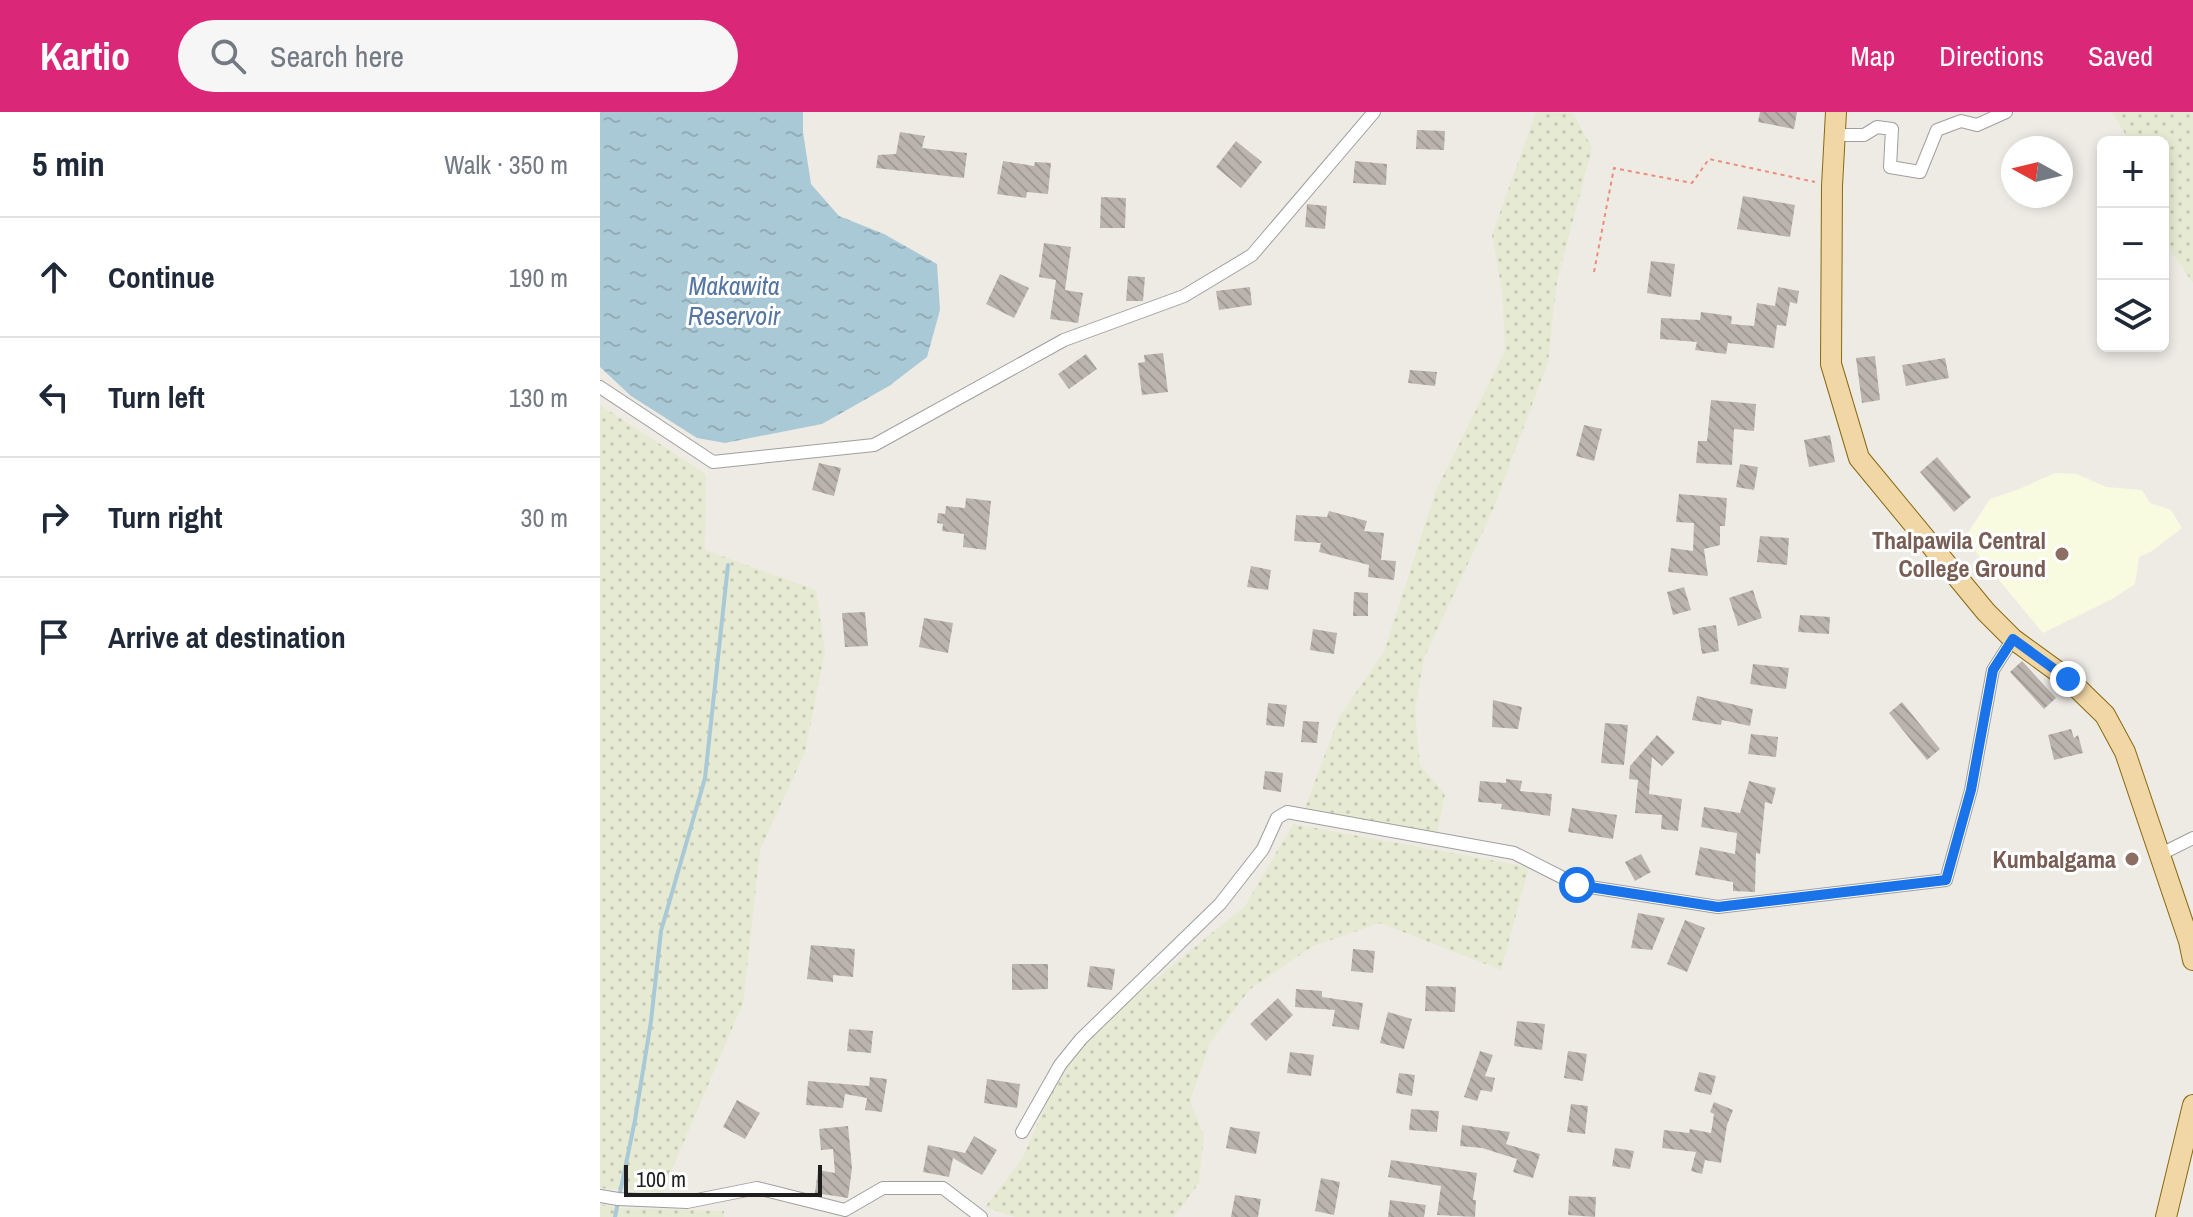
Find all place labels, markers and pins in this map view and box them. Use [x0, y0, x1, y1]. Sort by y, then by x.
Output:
place label: Thalpawila Central College Ground [1872, 524, 2046, 584]
marker: Thalpawila Central College Ground [2053, 545, 2071, 563]
place label: Kumbalgama [1992, 843, 2116, 875]
marker: Kumbalgama [2123, 850, 2141, 868]

